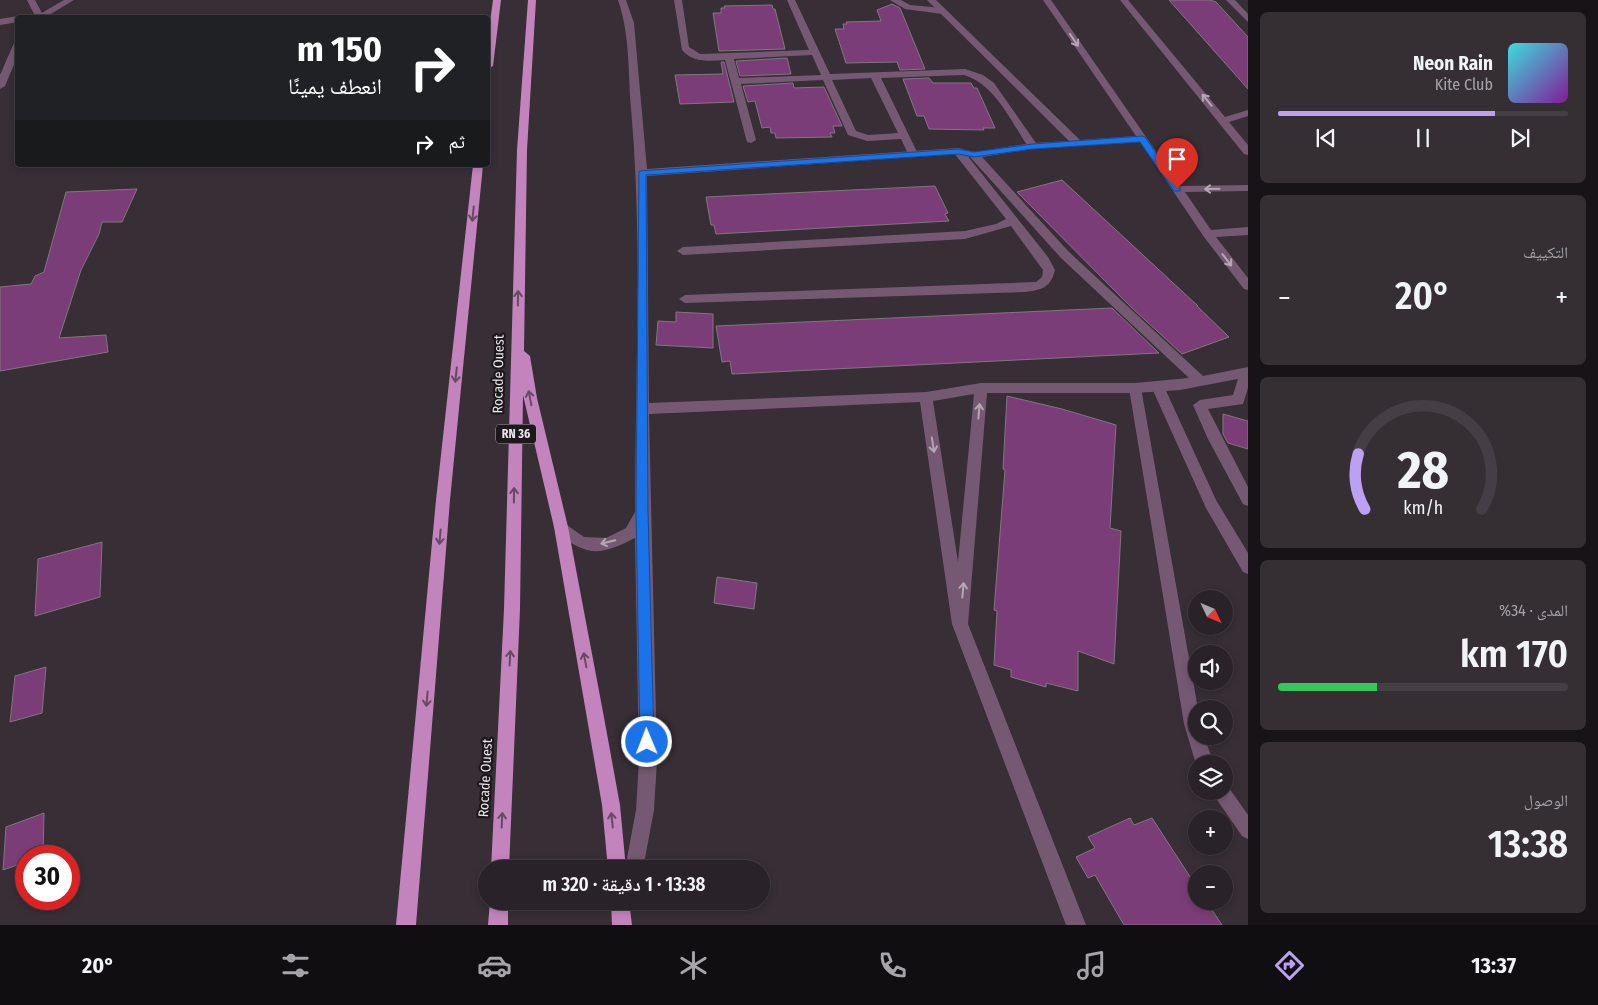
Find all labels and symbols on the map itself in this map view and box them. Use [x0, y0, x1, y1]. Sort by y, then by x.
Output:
one-way arrow [1069, 33, 1079, 47]
one-way arrow [1201, 94, 1212, 107]
pin [1156, 138, 1198, 189]
one-way arrow [1205, 184, 1221, 193]
one-way arrow [468, 205, 478, 221]
one-way arrow [1222, 253, 1233, 266]
one-way arrow [513, 290, 523, 306]
street label: Rocade Ouest [489, 334, 508, 414]
one-way arrow [451, 367, 461, 383]
one-way arrow [525, 391, 535, 407]
one-way arrow [975, 403, 984, 419]
road number: RN 36 [496, 424, 536, 444]
one-way arrow [929, 437, 939, 453]
one-way arrow [509, 488, 519, 504]
one-way arrow [435, 529, 445, 545]
one-way arrow [600, 538, 616, 547]
one-way arrow [959, 582, 968, 598]
north arrow [1188, 590, 1232, 635]
one-way arrow [505, 650, 514, 666]
one-way arrow [579, 653, 589, 669]
one-way arrow [422, 691, 432, 707]
position arrow [620, 715, 672, 767]
street label: Rocade Ouest [475, 738, 496, 818]
one-way arrow [498, 812, 507, 828]
one-way arrow [607, 813, 617, 829]
speed limit sign: 30 [15, 845, 80, 910]

